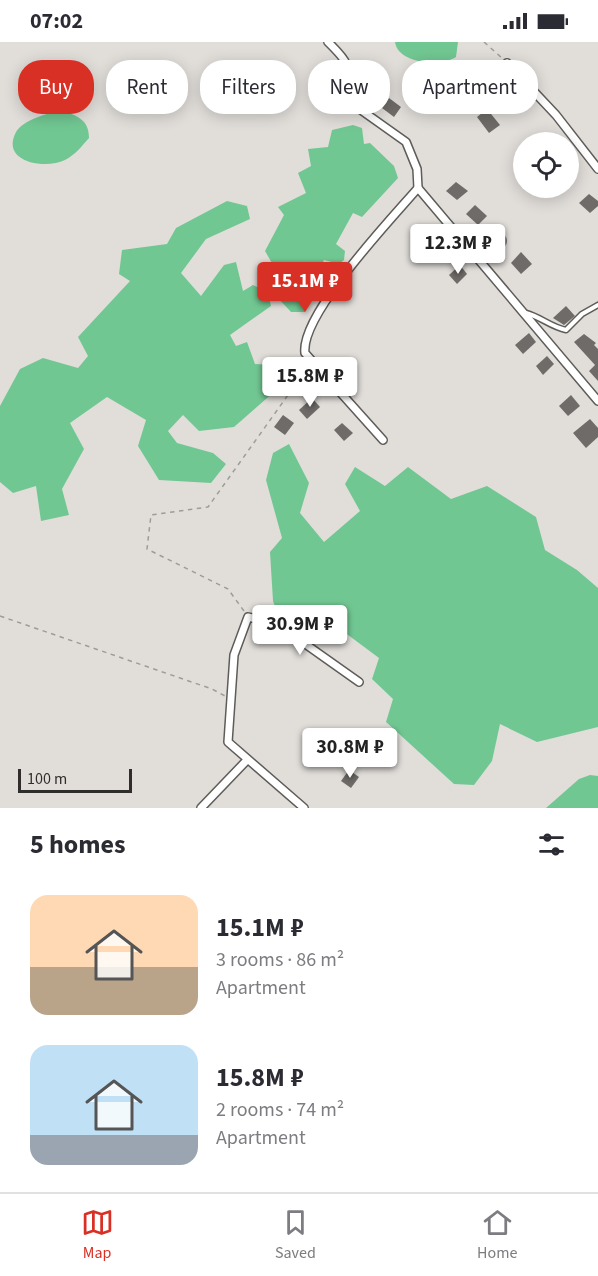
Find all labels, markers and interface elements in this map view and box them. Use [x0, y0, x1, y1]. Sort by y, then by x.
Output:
text: 07:02 [30, 5, 83, 37]
chip: Buy [18, 60, 94, 114]
chip: Rent [106, 60, 188, 114]
chip: Filters [200, 60, 296, 114]
chip: New [308, 60, 390, 114]
chip: Apartment [402, 60, 538, 114]
map controls [513, 132, 579, 198]
button: locate [513, 132, 579, 198]
pin: 12.3M ₽ [403, 224, 513, 275]
text: 12.3M ₽ [424, 229, 492, 257]
pin: 15.1M ₽ [250, 262, 360, 313]
text: 15.1M ₽ [271, 267, 339, 295]
pin: 15.8M ₽ [255, 357, 365, 408]
text: 15.8M ₽ [276, 362, 344, 390]
pin: 30.9M ₽ [245, 605, 355, 656]
text: 30.9M ₽ [266, 610, 334, 638]
pin: 30.8M ₽ [295, 728, 405, 779]
text: 30.8M ₽ [316, 733, 384, 761]
scale bar [18, 766, 132, 794]
text: 100 m [27, 768, 67, 790]
text: 5 homes [30, 826, 125, 863]
icon: filters [535, 828, 568, 861]
text: 15.1M ₽ [216, 909, 304, 946]
icon: home [78, 919, 150, 991]
text: 3 rooms · 86 m² [216, 946, 344, 974]
text: Apartment [216, 974, 306, 1002]
text: 15.8M ₽ [216, 1059, 304, 1096]
icon: home [78, 1069, 150, 1141]
text: 2 rooms · 74 m² [216, 1096, 344, 1124]
text: Apartment [216, 1124, 306, 1152]
tab: Map [81, 1206, 114, 1264]
tab: Saved [275, 1206, 316, 1264]
tab: Home [477, 1206, 517, 1264]

